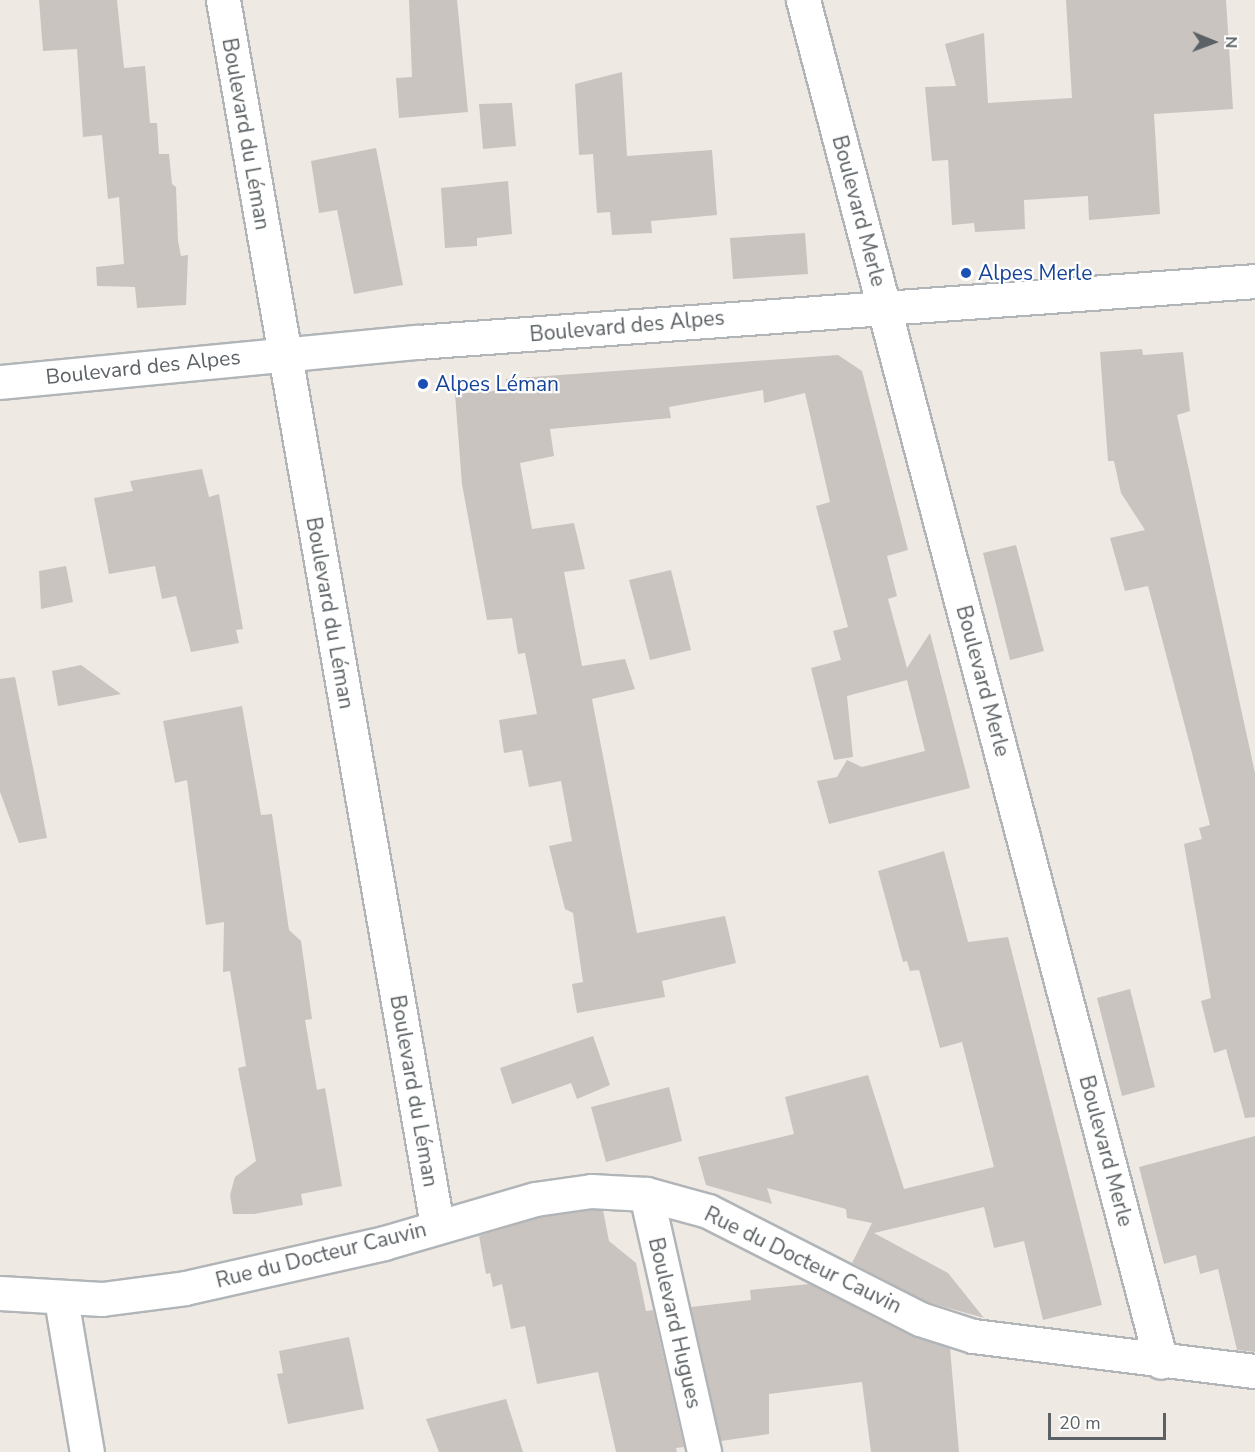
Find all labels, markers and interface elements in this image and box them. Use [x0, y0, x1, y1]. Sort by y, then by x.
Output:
north arrow [1183, 12, 1243, 72]
street label: Boulevard du Léman [217, 36, 275, 232]
text: N [1220, 36, 1242, 48]
street label: Boulevard Merle [827, 133, 891, 289]
place label: Alpes Merle [978, 260, 1092, 286]
marker: Alpes Merle [959, 266, 973, 280]
street label: Boulevard des Alpes [529, 305, 725, 347]
street label: Boulevard des Alpes [44, 344, 242, 390]
place label: Alpes Léman [435, 371, 559, 397]
marker: Alpes Léman [416, 377, 430, 391]
street label: Boulevard du Léman [301, 515, 359, 711]
street label: Boulevard Merle [951, 603, 1015, 759]
street label: Boulevard du Léman [385, 993, 443, 1189]
street label: Boulevard Merle [1074, 1073, 1138, 1229]
street label: Rue du Docteur Cauvin [700, 1201, 906, 1319]
street label: Rue du Docteur Cauvin [213, 1217, 429, 1293]
street label: Boulevard Hugues [643, 1235, 707, 1411]
scale bar [1051, 1401, 1170, 1439]
text: 20 m [1059, 1411, 1101, 1435]

